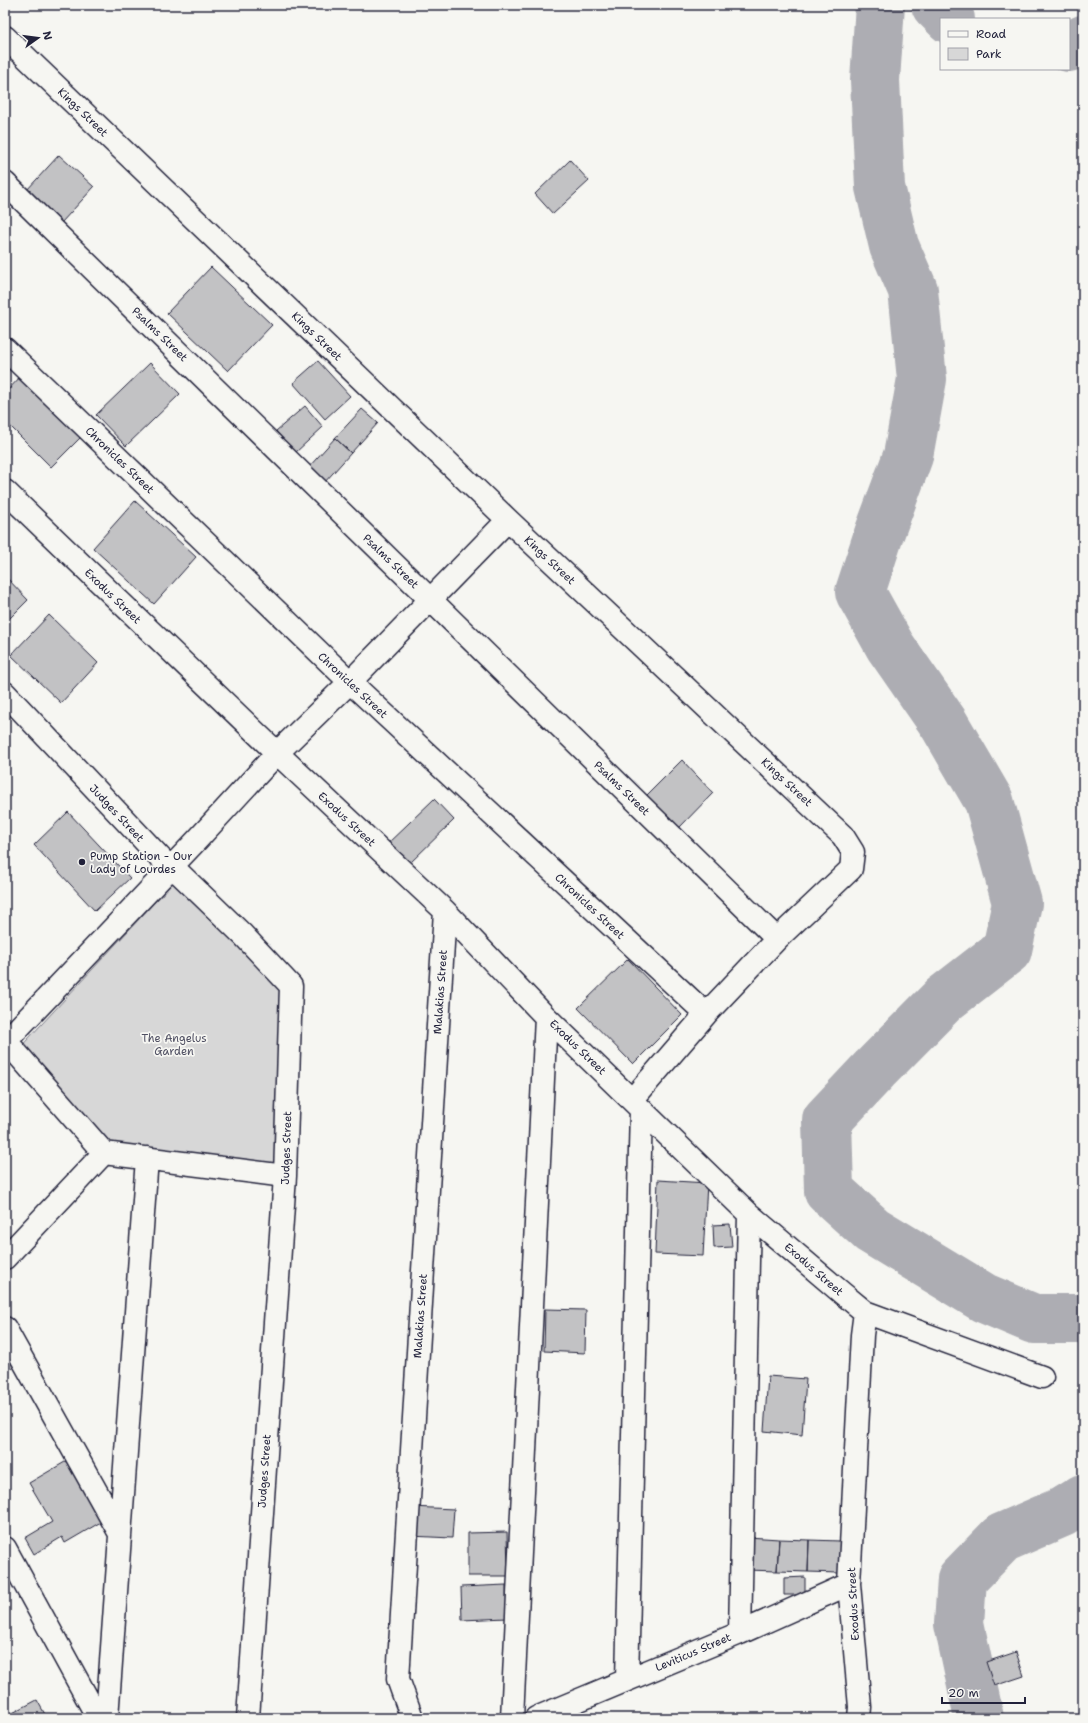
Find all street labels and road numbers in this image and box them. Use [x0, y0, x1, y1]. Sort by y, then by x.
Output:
street label: Kings Street [54, 84, 111, 140]
street label: Psalms Street [128, 304, 191, 365]
street label: Kings Street [288, 308, 345, 364]
street label: Chronicles Street [82, 424, 157, 497]
street label: Psalms Street [359, 531, 422, 592]
street label: Kings Street [521, 533, 579, 588]
street label: Exodus Street [81, 565, 144, 627]
street label: Chronicles Street [315, 649, 391, 722]
street label: Kings Street [758, 755, 816, 810]
street label: Psalms Street [590, 758, 653, 819]
street label: Judges Street [86, 781, 147, 846]
street label: Exodus Street [315, 789, 379, 850]
street label: Chronicles Street [552, 870, 628, 943]
street label: Malakias Street [430, 949, 451, 1035]
street label: Exodus Street [546, 1016, 609, 1078]
street label: Judges Street [278, 1111, 295, 1185]
street label: Exodus Street [781, 1240, 847, 1299]
street label: Malakias Street [410, 1273, 431, 1359]
street label: Judges Street [254, 1433, 275, 1508]
street label: Exodus Street [844, 1567, 863, 1641]
street label: Leviticus Street [653, 1630, 734, 1675]

